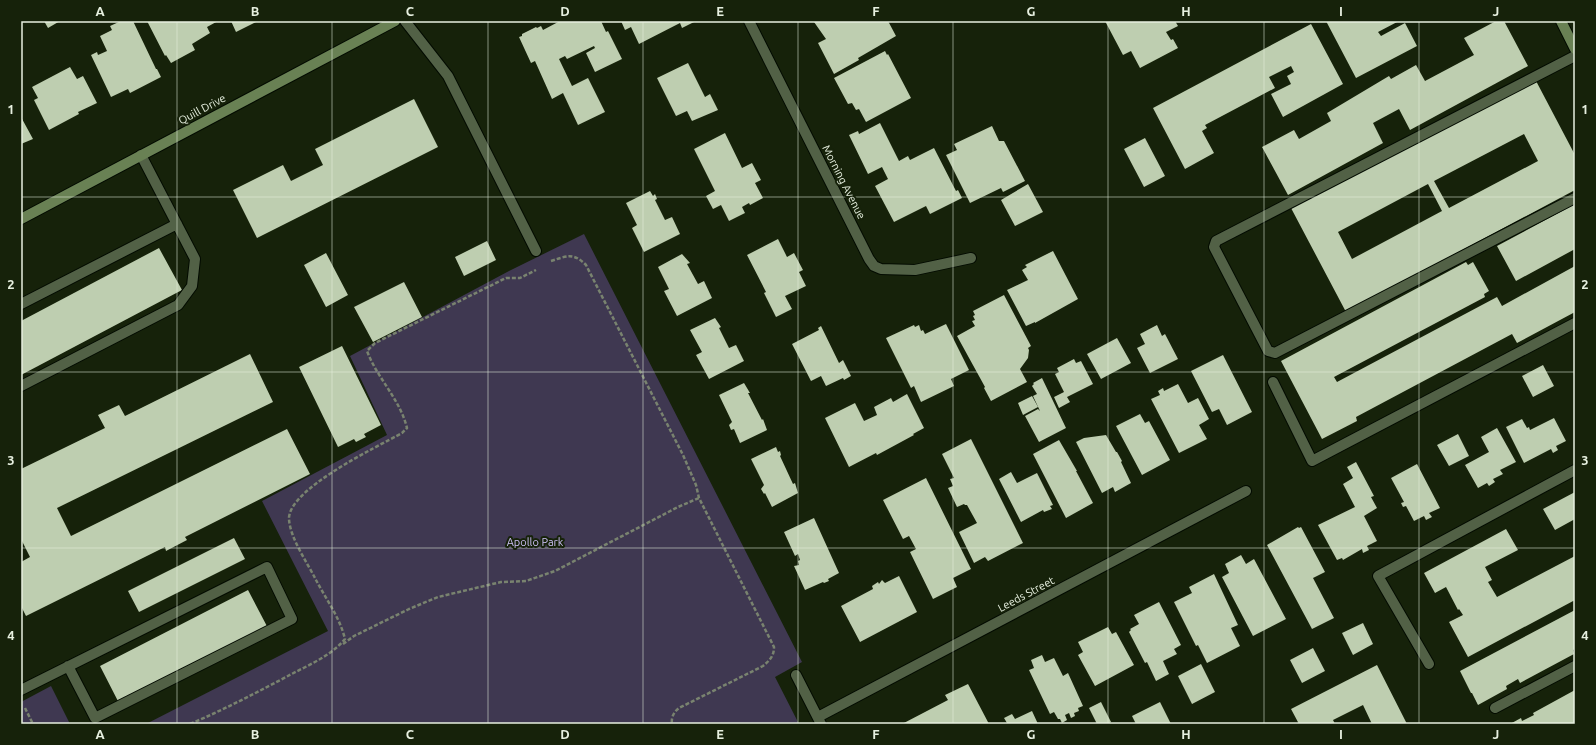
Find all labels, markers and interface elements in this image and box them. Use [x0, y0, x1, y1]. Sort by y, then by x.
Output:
text: A [95, 4, 105, 18]
text: B [251, 4, 260, 18]
text: C [406, 4, 415, 18]
text: D [560, 4, 570, 18]
text: E [716, 4, 724, 18]
text: F [872, 4, 880, 18]
text: G [1027, 4, 1036, 18]
text: H [1181, 4, 1191, 18]
text: I [1339, 4, 1343, 18]
text: J [1493, 4, 1499, 18]
street label: Quill Drive [176, 92, 228, 126]
text: 1 [7, 102, 15, 116]
text: 1 [1581, 102, 1589, 116]
street label: Morning Avenue [820, 143, 868, 221]
text: 2 [7, 277, 15, 291]
text: 2 [1581, 277, 1589, 291]
text: 3 [7, 453, 15, 467]
text: 3 [1581, 453, 1589, 467]
park label: Apollo Park [507, 536, 564, 548]
street label: Leeds Street [996, 574, 1057, 614]
text: 4 [7, 628, 15, 642]
text: 4 [1581, 628, 1589, 642]
text: A [95, 727, 105, 741]
text: B [251, 727, 260, 741]
text: C [406, 727, 415, 741]
text: D [560, 727, 570, 741]
text: E [716, 727, 724, 741]
text: F [872, 727, 880, 741]
text: G [1027, 727, 1036, 741]
text: H [1181, 727, 1191, 741]
text: I [1339, 727, 1343, 741]
text: J [1493, 727, 1499, 741]

